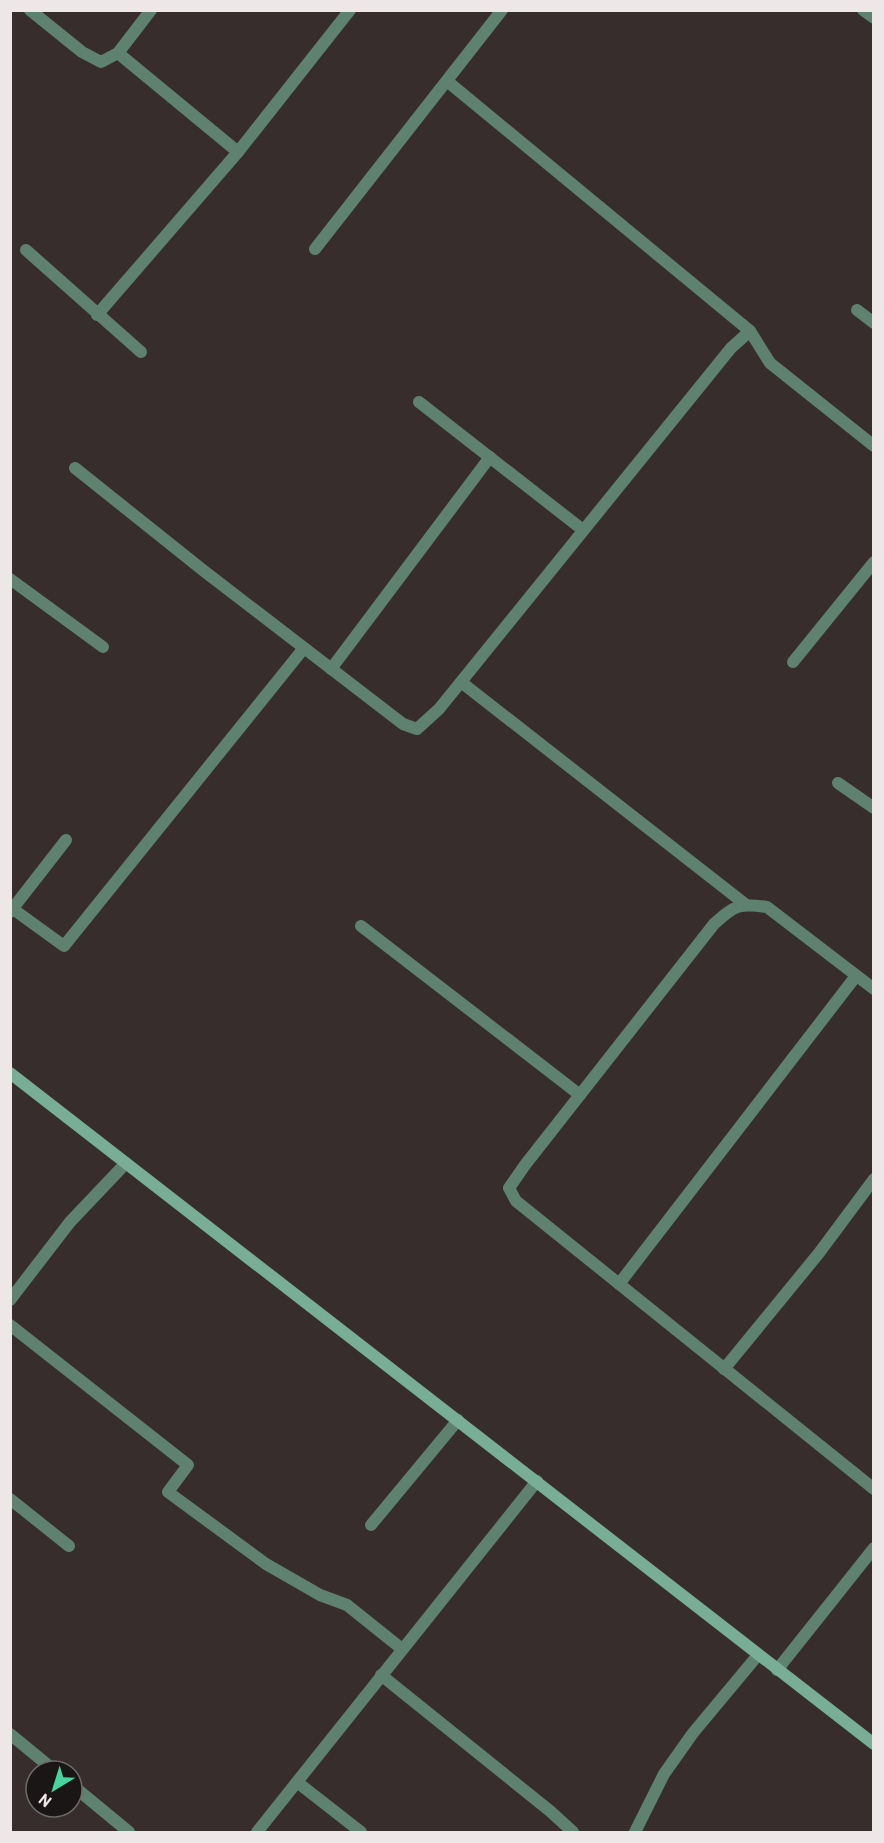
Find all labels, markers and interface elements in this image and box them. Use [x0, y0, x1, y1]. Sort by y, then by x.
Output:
north arrow [24, 1759, 84, 1819]
text: N [34, 1790, 54, 1812]

